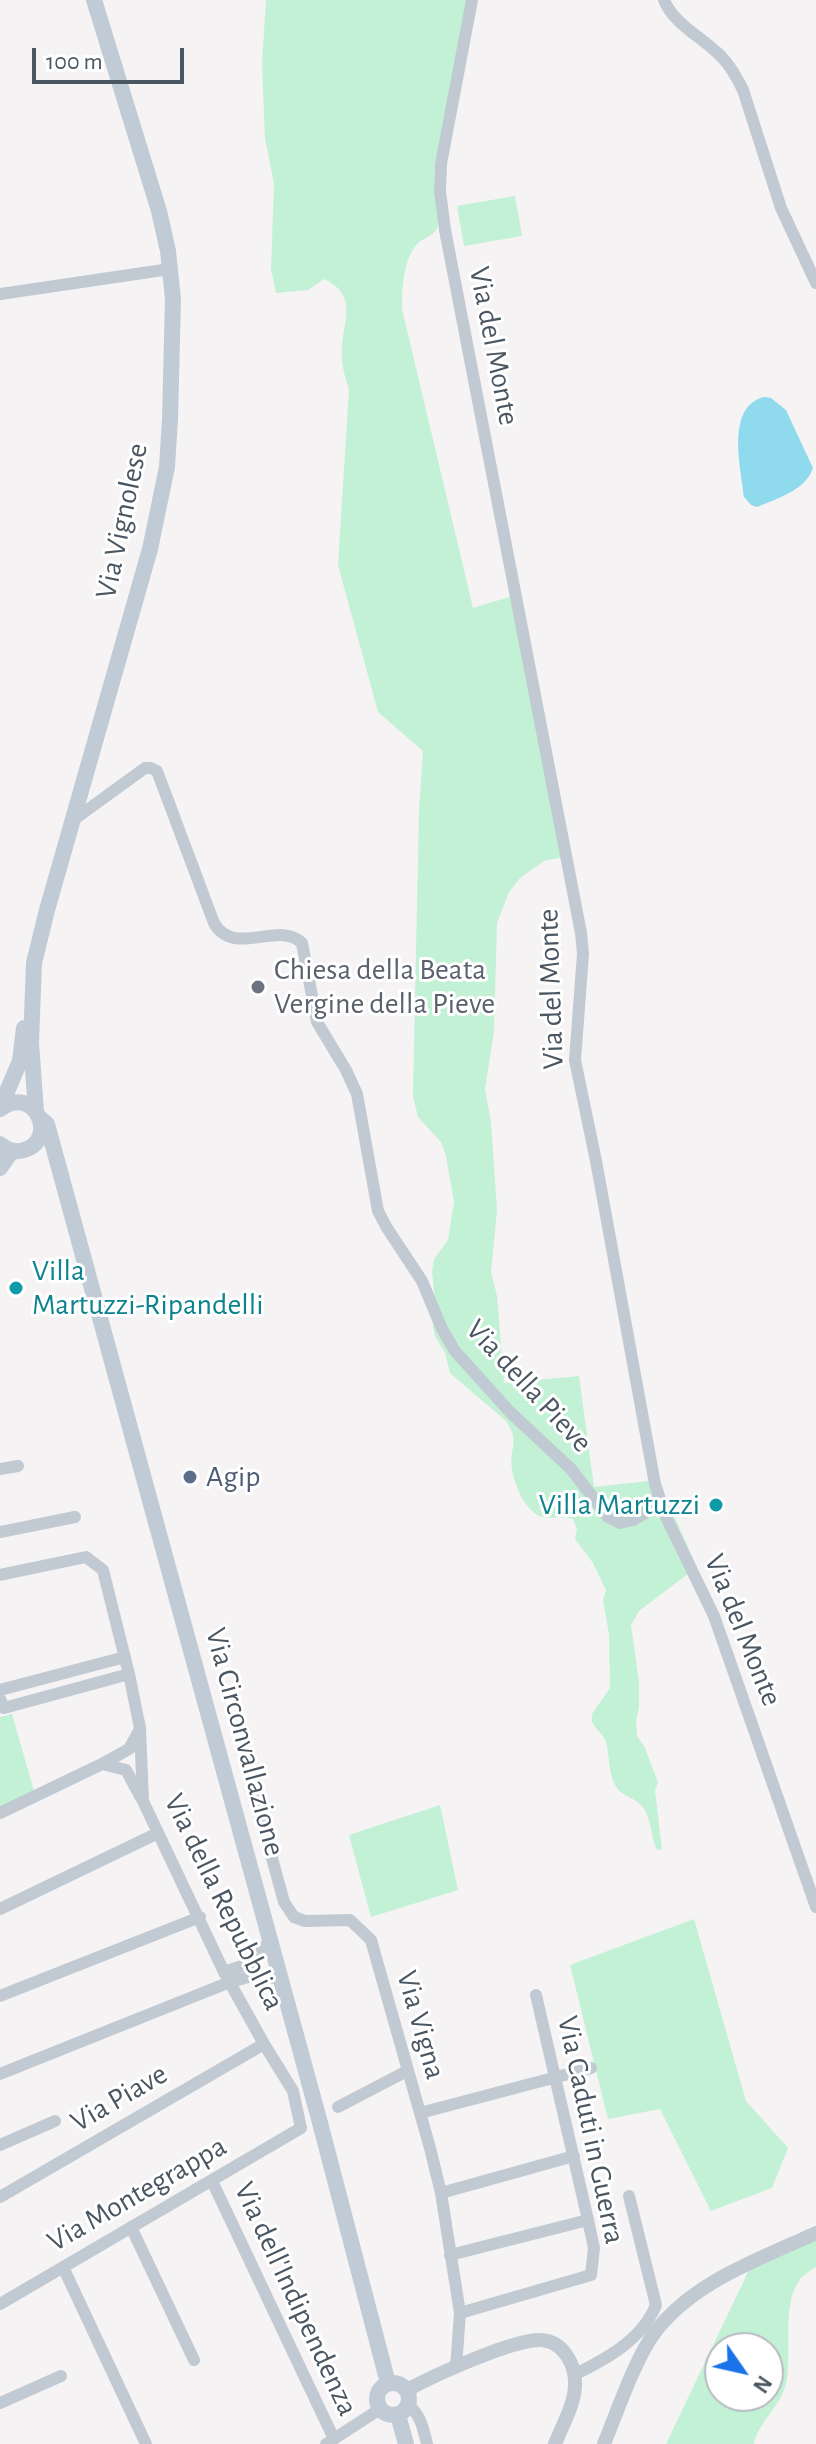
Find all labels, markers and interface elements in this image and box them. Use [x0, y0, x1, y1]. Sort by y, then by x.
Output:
scale bar [36, 32, 188, 82]
text: 100 m [46, 50, 103, 74]
street label: Via del Monte [461, 264, 527, 428]
street label: Via Vignolese [88, 440, 156, 602]
street label: Via del Monte [530, 908, 572, 1070]
place label: Chiesa della Beata Vergine della Pieve [274, 952, 495, 1022]
marker: Chiesa della Beata Vergine della Pieve [249, 978, 267, 996]
place label: Villa Martuzzi-Ripandelli [32, 1253, 263, 1324]
marker: Villa Martuzzi-Ripandelli [7, 1279, 25, 1297]
street label: Via della Pieve [458, 1312, 600, 1460]
place label: Agip [206, 1459, 260, 1495]
marker: Agip [181, 1468, 199, 1486]
place label: Villa Martuzzi [539, 1487, 700, 1523]
marker: Villa Martuzzi [707, 1496, 725, 1514]
street label: Via del Monte [696, 1549, 790, 1711]
street label: Via Circonvallazione [197, 1624, 293, 1860]
street label: Via della Repubblica [156, 1788, 292, 2016]
street label: Via Vigna [388, 1967, 454, 2083]
street label: Via Caduti in Guerra [549, 2013, 633, 2247]
street label: Via Piave [64, 2056, 174, 2140]
street label: Via Montegrappa [41, 2128, 233, 2260]
street label: Via dell'Indipendenza [226, 2176, 366, 2422]
north arrow [704, 2332, 784, 2412]
text: N [749, 2372, 776, 2397]

